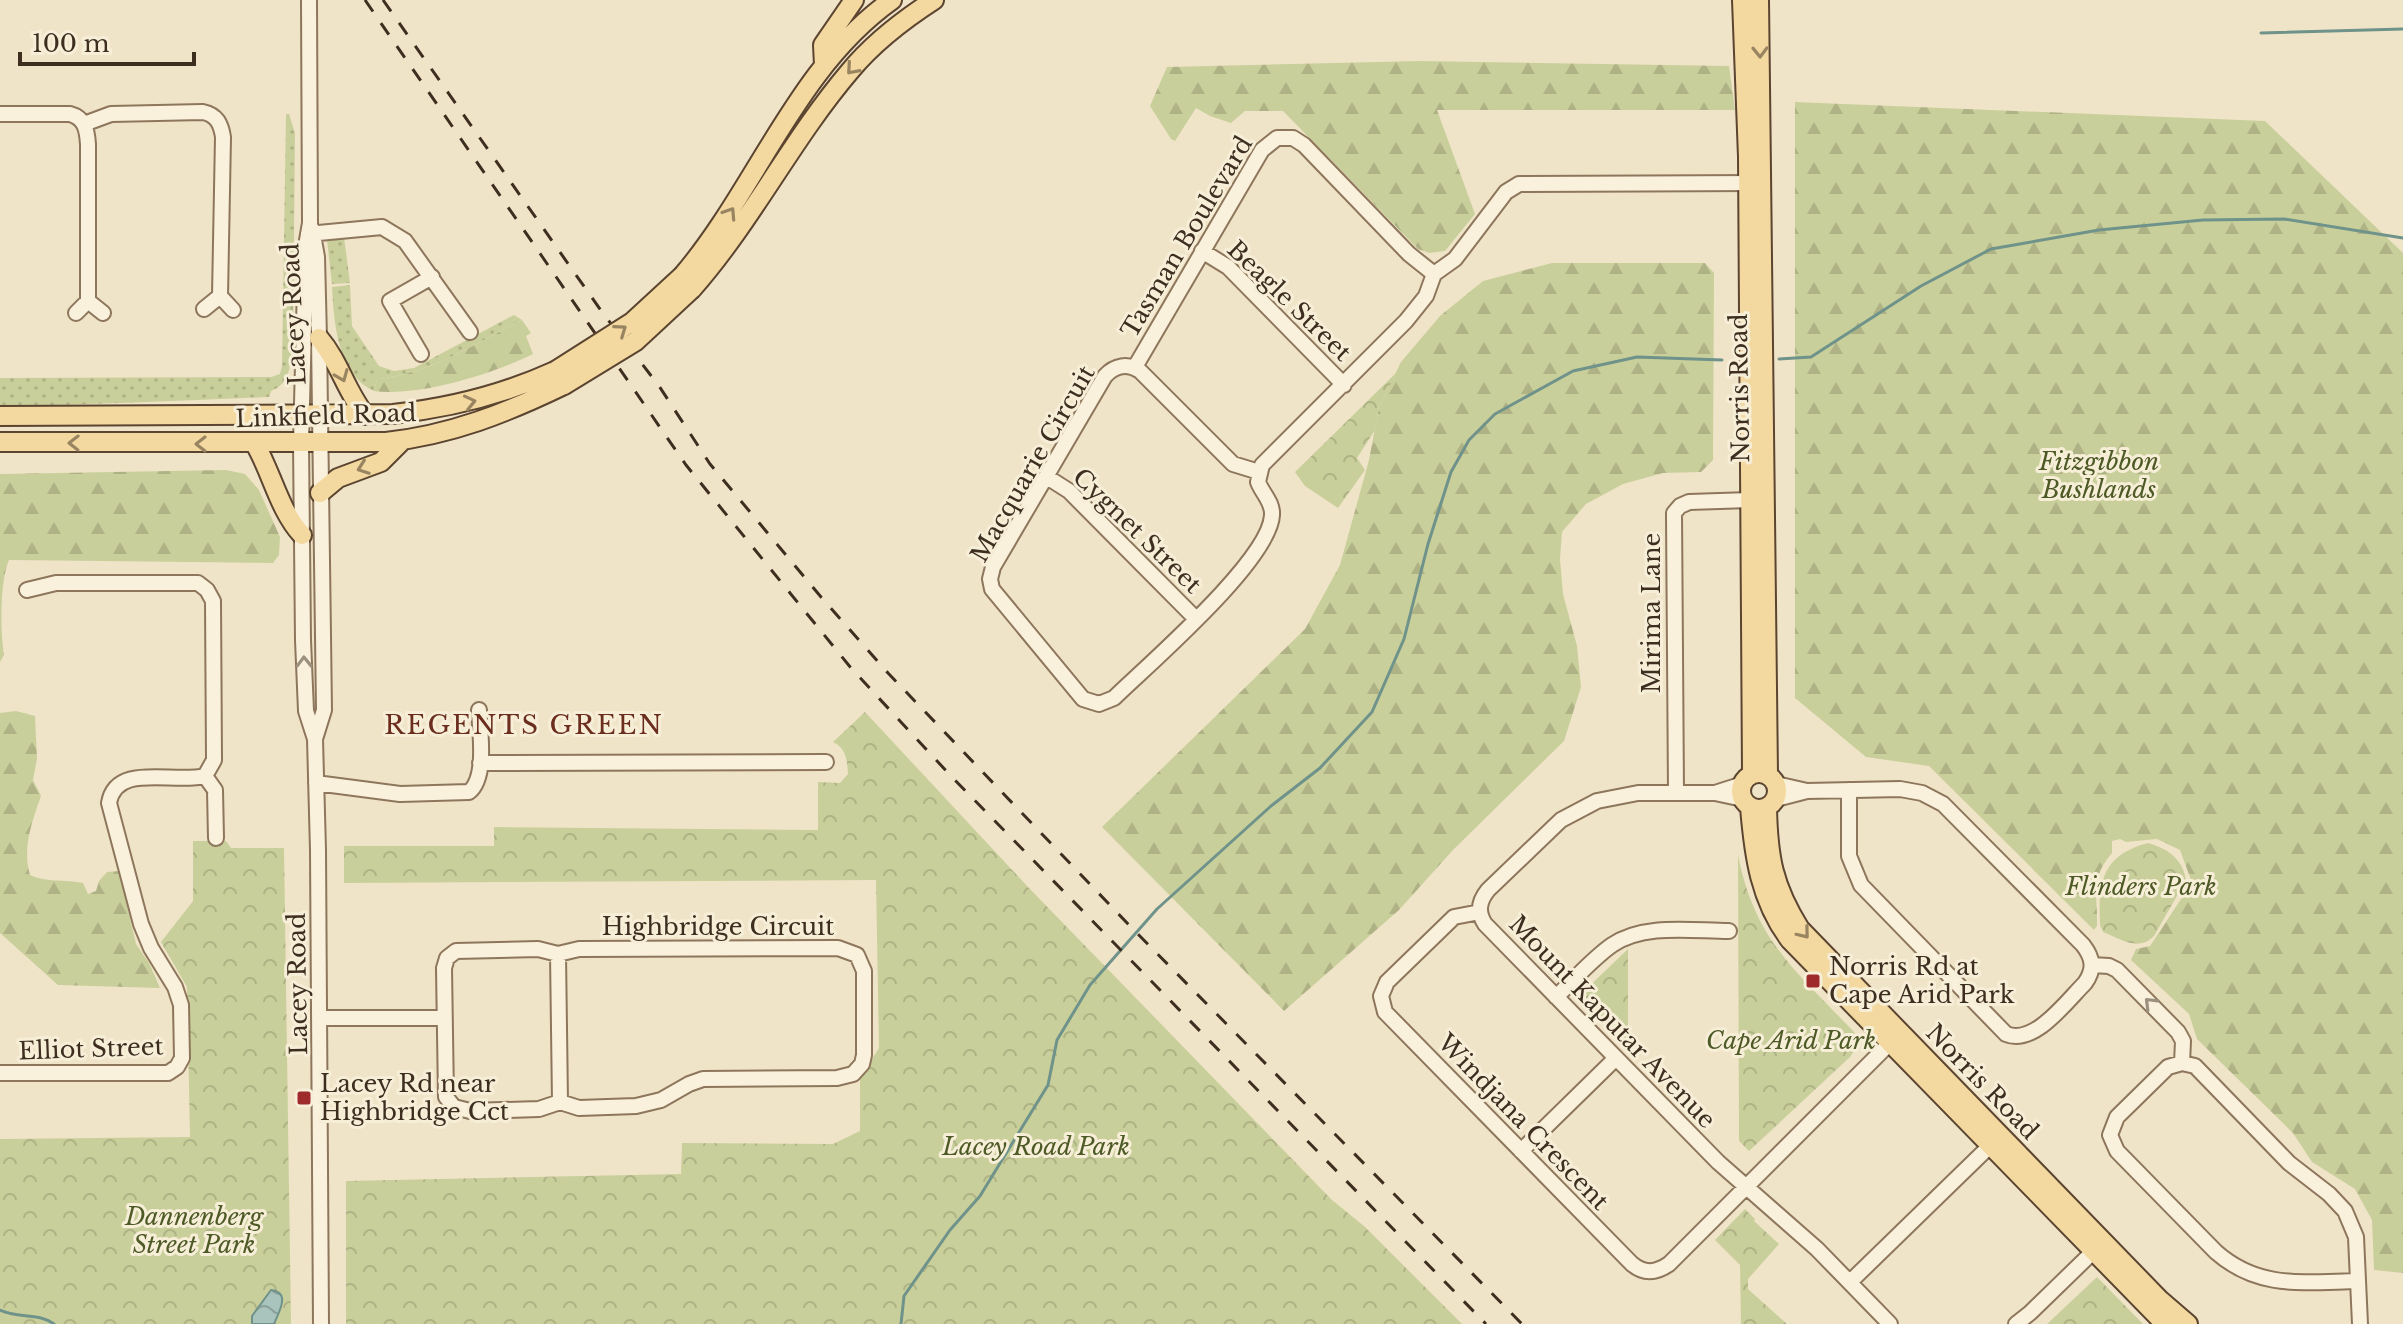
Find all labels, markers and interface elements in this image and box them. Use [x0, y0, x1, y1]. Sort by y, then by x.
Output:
scale bar [20, 16, 194, 66]
text: 100 m [32, 29, 110, 58]
one-way arrow [1751, 46, 1769, 59]
one-way arrow [848, 60, 862, 75]
street label: Tasman Boulevard [1115, 131, 1258, 343]
one-way arrow [720, 207, 735, 221]
street label: Beagle Street [1222, 234, 1357, 367]
street label: Lacey Road [275, 242, 312, 386]
street label: Norris Road [1724, 313, 1755, 463]
one-way arrow [613, 325, 627, 340]
street label: Macquarie Circuit [964, 360, 1101, 567]
one-way arrow [332, 368, 349, 382]
one-way arrow [462, 394, 476, 411]
street label: Linkfield Road [235, 398, 417, 433]
one-way arrow [67, 434, 80, 452]
one-way arrow [194, 435, 207, 453]
park label: Fitzgibbon Bushlands [2038, 447, 2159, 504]
one-way arrow [357, 459, 371, 475]
street label: Cygnet Street [1067, 462, 1208, 599]
street label: Mirima Lane [1637, 533, 1666, 693]
one-way arrow [295, 655, 312, 668]
district label: REGENTS GREEN [384, 709, 664, 741]
park label: Flinders Park [2065, 872, 2216, 901]
street label: Mount Kaputar Avenue [1503, 909, 1722, 1134]
street label: Highbridge Circuit [602, 912, 834, 941]
street label: Lacey Road [282, 913, 313, 1055]
one-way arrow [1795, 923, 1809, 938]
place label: Norris Rd at Cape Arid Park [1829, 952, 2015, 1009]
marker: Norris Rd at Cape Arid Park [1804, 972, 1822, 990]
one-way arrow [2145, 998, 2159, 1012]
street label: Norris Road [1920, 1018, 2045, 1145]
park label: Cape Arid Park [1706, 1026, 1876, 1055]
street label: Windjana Crescent [1431, 1027, 1615, 1216]
street label: Elliot Street [18, 1031, 164, 1066]
place label: Lacey Rd near Highbridge Cct [320, 1069, 509, 1126]
marker: Lacey Rd near Highbridge Cct [295, 1089, 313, 1107]
park label: Lacey Road Park [941, 1132, 1130, 1161]
park label: Dannenberg Street Park [124, 1202, 265, 1259]

